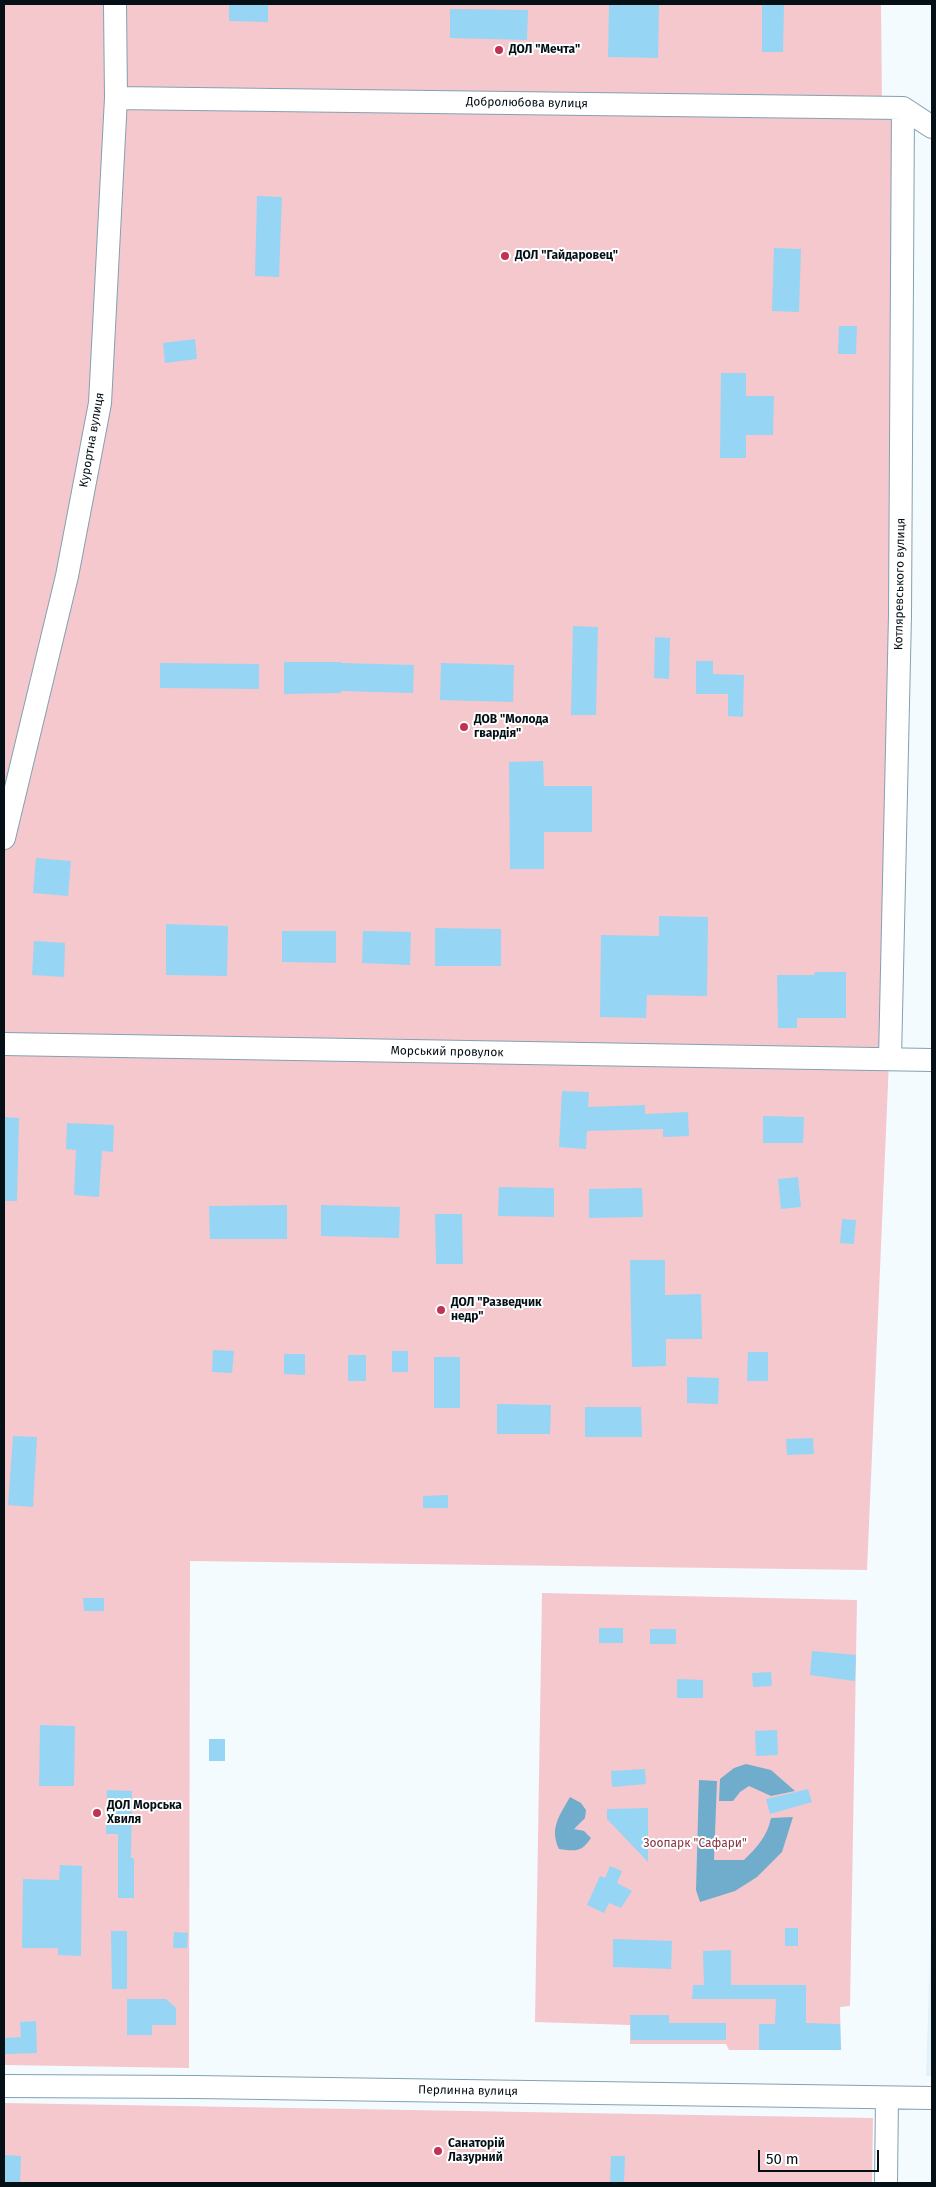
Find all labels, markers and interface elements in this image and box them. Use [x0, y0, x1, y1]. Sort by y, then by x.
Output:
place label: ДОЛ "Мечта" [509, 43, 580, 57]
marker: ДОЛ "Мечта" [493, 44, 505, 56]
street label: Добролюбова вулиця [466, 95, 588, 111]
place label: ДОЛ "Гайдаровец" [515, 249, 618, 263]
marker: ДОЛ "Гайдаровец" [499, 250, 511, 262]
street label: Курортна вулиця [77, 391, 107, 489]
street label: Котляревського вулиця [892, 518, 908, 650]
place label: ДОВ "Молода гвардія" [474, 713, 549, 741]
marker: ДОВ "Молода гвардія" [458, 721, 470, 733]
street label: Морський провулок [390, 1044, 504, 1060]
place label: ДОЛ "Разведчик недр" [451, 1296, 542, 1324]
marker: ДОЛ "Разведчик недр" [435, 1304, 447, 1316]
place label: ДОЛ Морська Хвиля [107, 1799, 182, 1827]
marker: ДОЛ Морська Хвиля [91, 1807, 103, 1819]
park label: Зоопарк "Сафари" [643, 1837, 747, 1851]
street label: Перлинна вулиця [418, 2083, 518, 2099]
place label: Санаторій Лазурний [448, 2137, 505, 2165]
scale bar [761, 2140, 882, 2172]
marker: Санаторій Лазурний [432, 2145, 444, 2157]
text: 50 m [766, 2150, 799, 2168]

